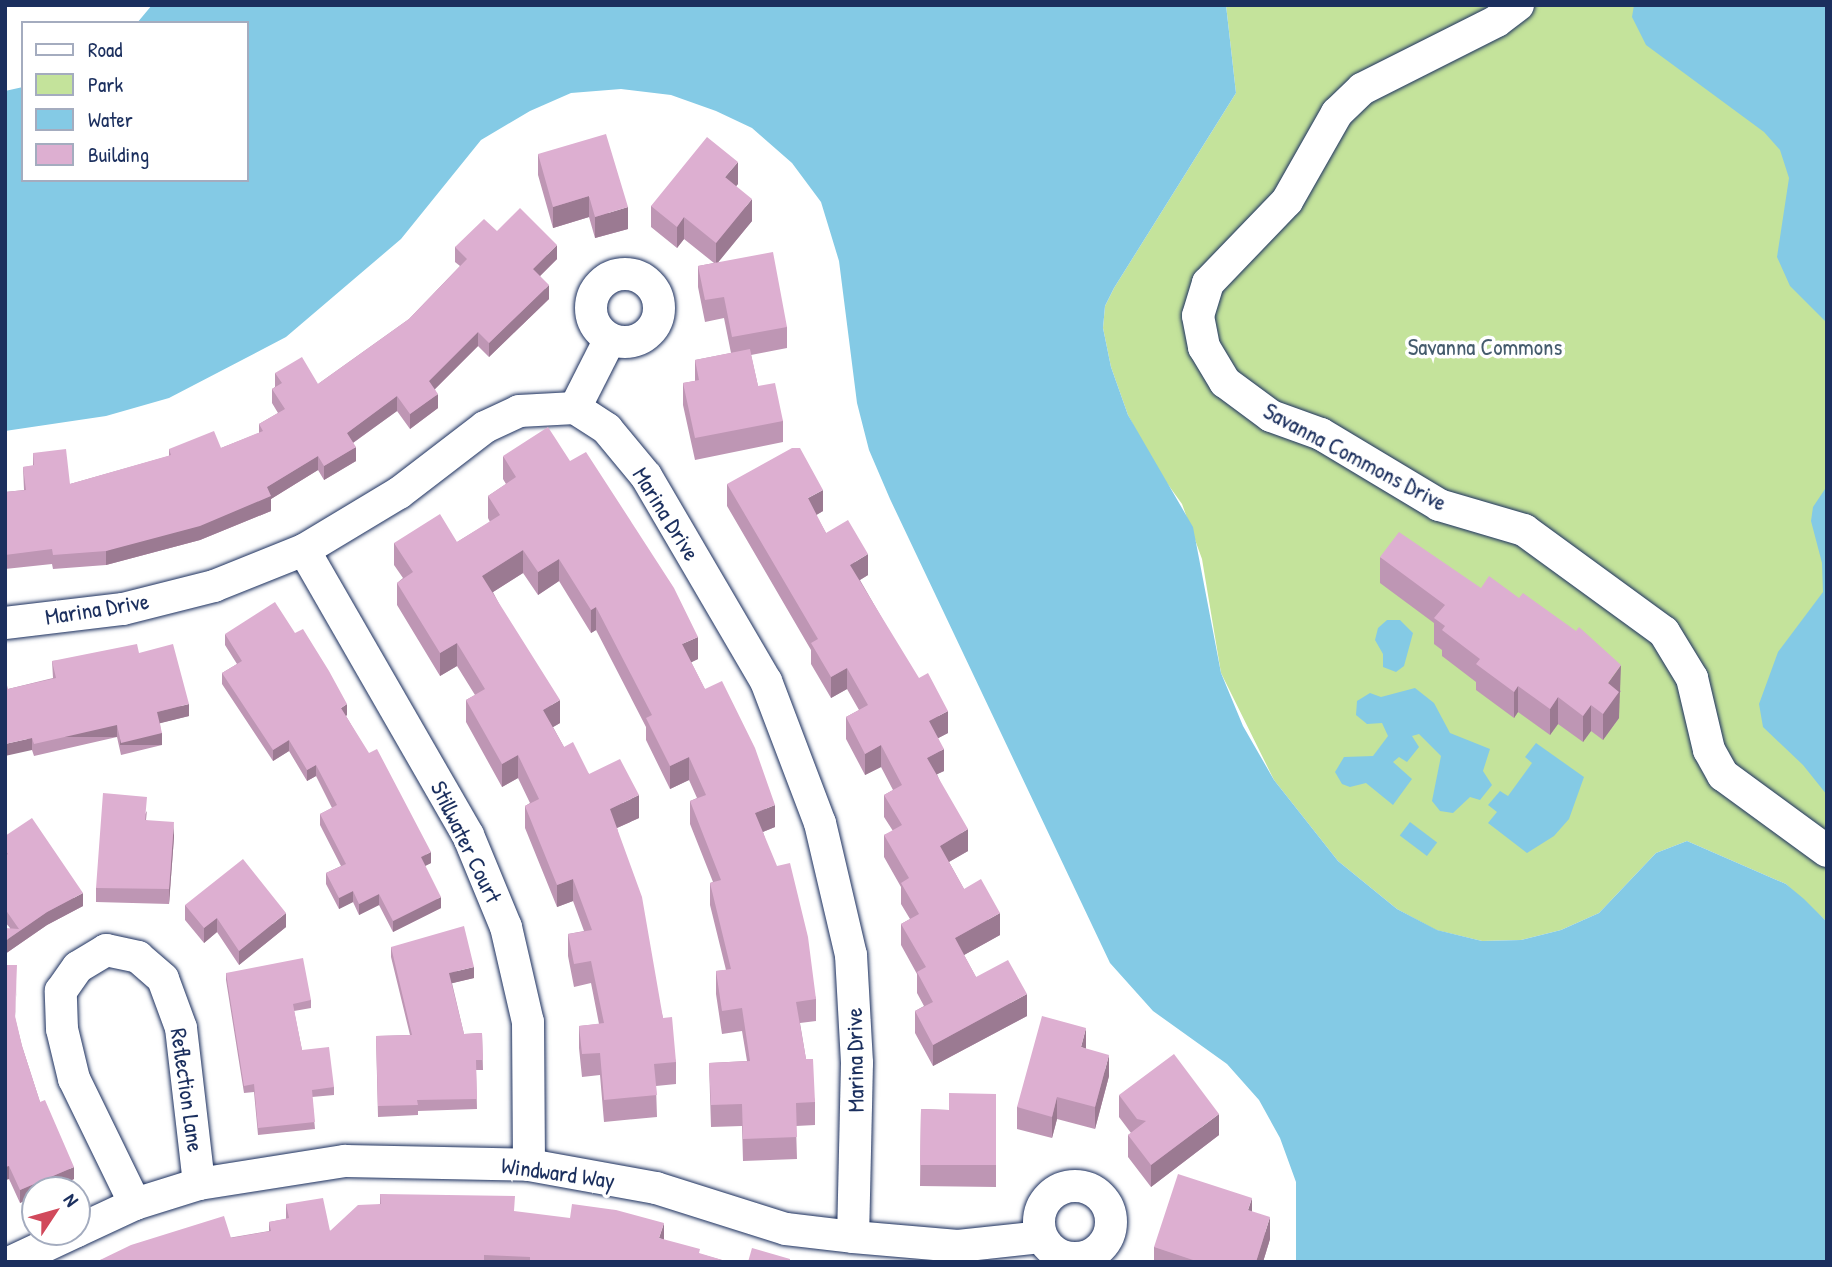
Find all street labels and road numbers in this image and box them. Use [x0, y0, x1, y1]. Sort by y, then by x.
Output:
street label: Savanna Commons Drive [1259, 397, 1451, 517]
street label: Marina Drive [627, 462, 705, 566]
street label: Marina Drive [43, 587, 151, 631]
street label: Stillwater Court [425, 777, 507, 907]
street label: Marina Drive [840, 1007, 870, 1113]
street label: Reflection Lane [165, 1026, 209, 1154]
street label: Windward Way [499, 1151, 617, 1195]

